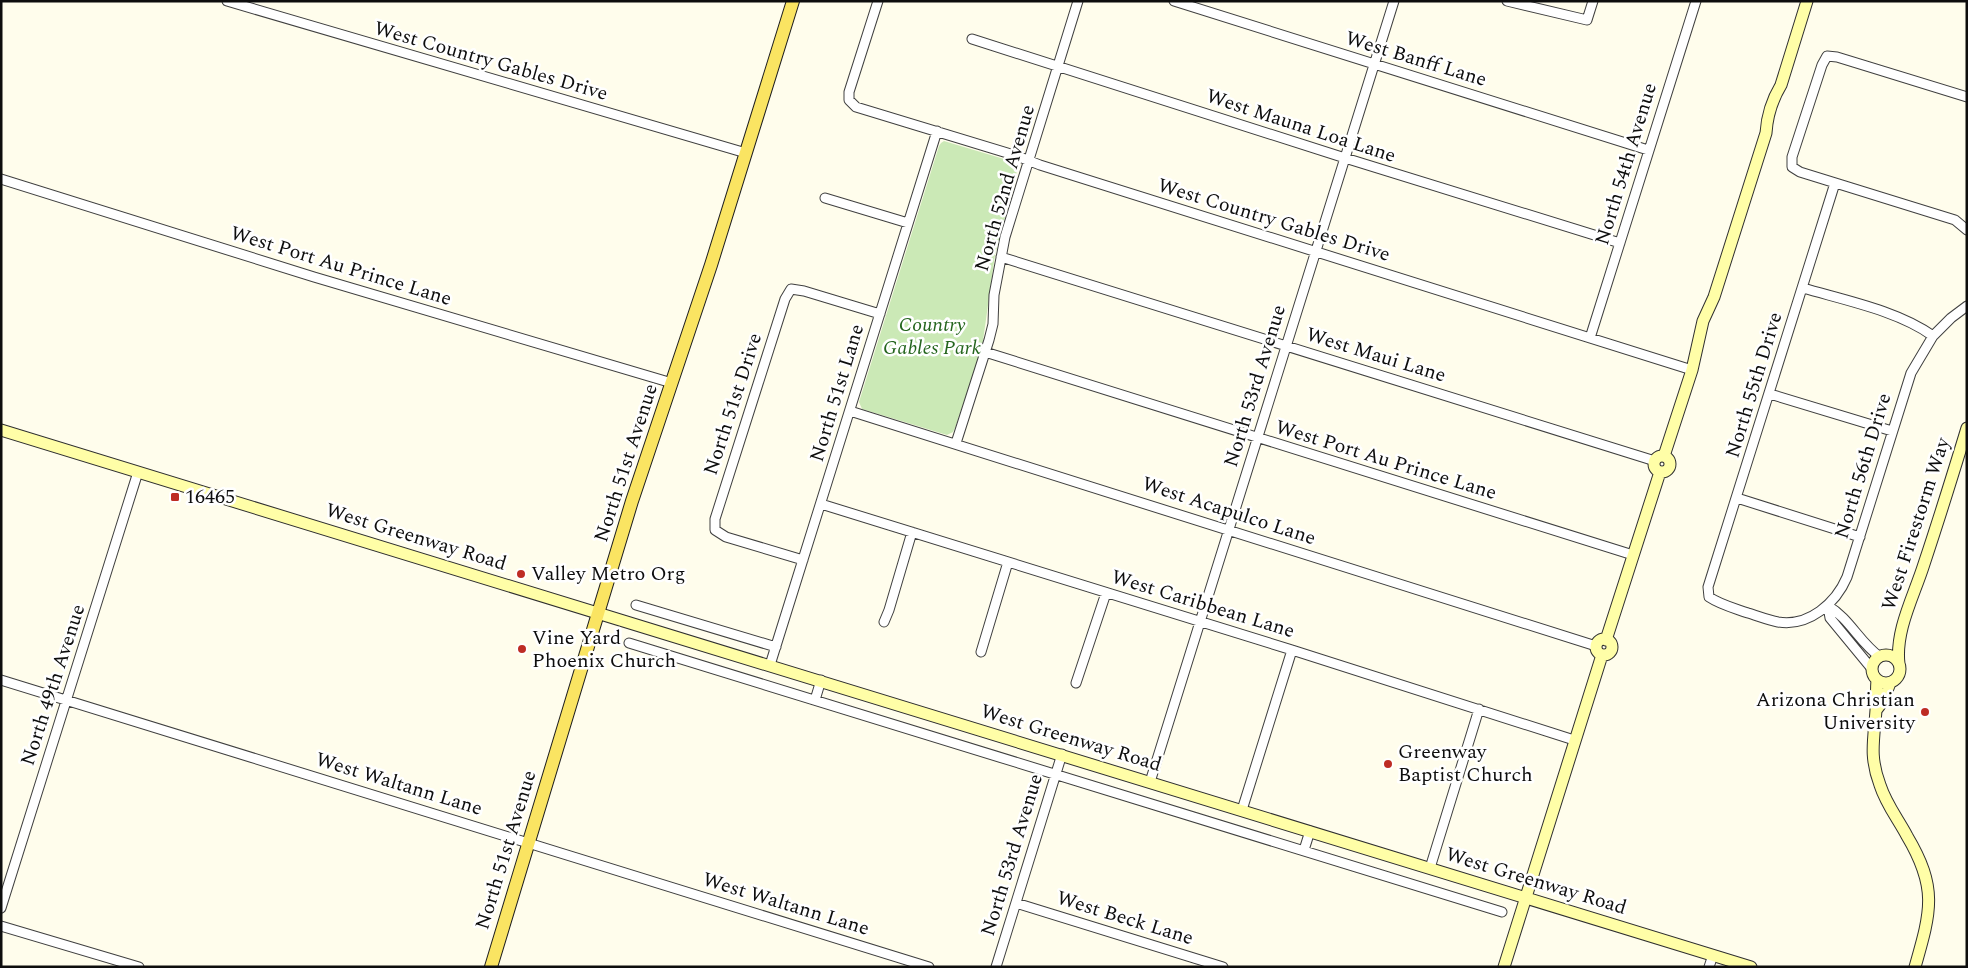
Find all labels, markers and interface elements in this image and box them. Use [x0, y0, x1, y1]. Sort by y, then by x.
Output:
street label: West Country Gables Drive [371, 13, 611, 109]
street label: West Banff Lane [1342, 23, 1490, 95]
street label: North 54th Avenue [1587, 79, 1665, 249]
street label: West Mauna Loa Lane [1202, 81, 1400, 171]
street label: North 52nd Avenue [967, 101, 1043, 275]
street label: West Country Gables Drive [1154, 170, 1394, 270]
street label: West Port Au Prince Lane [227, 218, 455, 314]
street label: North 53rd Avenue [1216, 301, 1294, 471]
street label: North 55th Drive [1718, 308, 1790, 462]
park label: Country Gables Park [883, 310, 982, 363]
street label: North 51st Lane [802, 320, 872, 466]
street label: West Maui Lane [1302, 320, 1450, 390]
street label: North 51st Drive [696, 329, 770, 479]
street label: North 51st Avenue [586, 380, 666, 546]
street label: North 56th Drive [1827, 389, 1899, 543]
street label: West Port Au Prince Lane [1272, 412, 1500, 508]
street label: West Firestorm Way [1874, 432, 1959, 614]
street label: West Acapulco Lane [1138, 469, 1320, 553]
place label: 16465 [185, 482, 235, 512]
marker: 16465 [169, 491, 181, 503]
street label: West Greenway Road [322, 495, 510, 579]
place label: Valley Metro Org [531, 559, 685, 589]
street label: West Caribbean Lane [1108, 562, 1298, 646]
marker: Valley Metro Org [515, 568, 527, 580]
street label: North 49th Avenue [13, 600, 93, 770]
place label: Vine Yard Phoenix Church [532, 623, 676, 676]
marker: Vine Yard Phoenix Church [516, 643, 528, 655]
place label: Arizona Christian University [1756, 685, 1916, 738]
street label: West Greenway Road [977, 696, 1165, 780]
marker: Arizona Christian University [1919, 706, 1931, 718]
place label: Greenway Baptist Church [1398, 737, 1533, 790]
street label: West Waltann Lane [312, 744, 486, 824]
marker: Greenway Baptist Church [1382, 758, 1394, 770]
street label: North 51st Avenue [468, 767, 544, 933]
street label: North 53rd Avenue [973, 770, 1051, 940]
street label: West Greenway Road [1442, 839, 1630, 923]
street label: West Waltann Lane [699, 864, 873, 944]
street label: West Beck Lane [1053, 883, 1197, 953]

